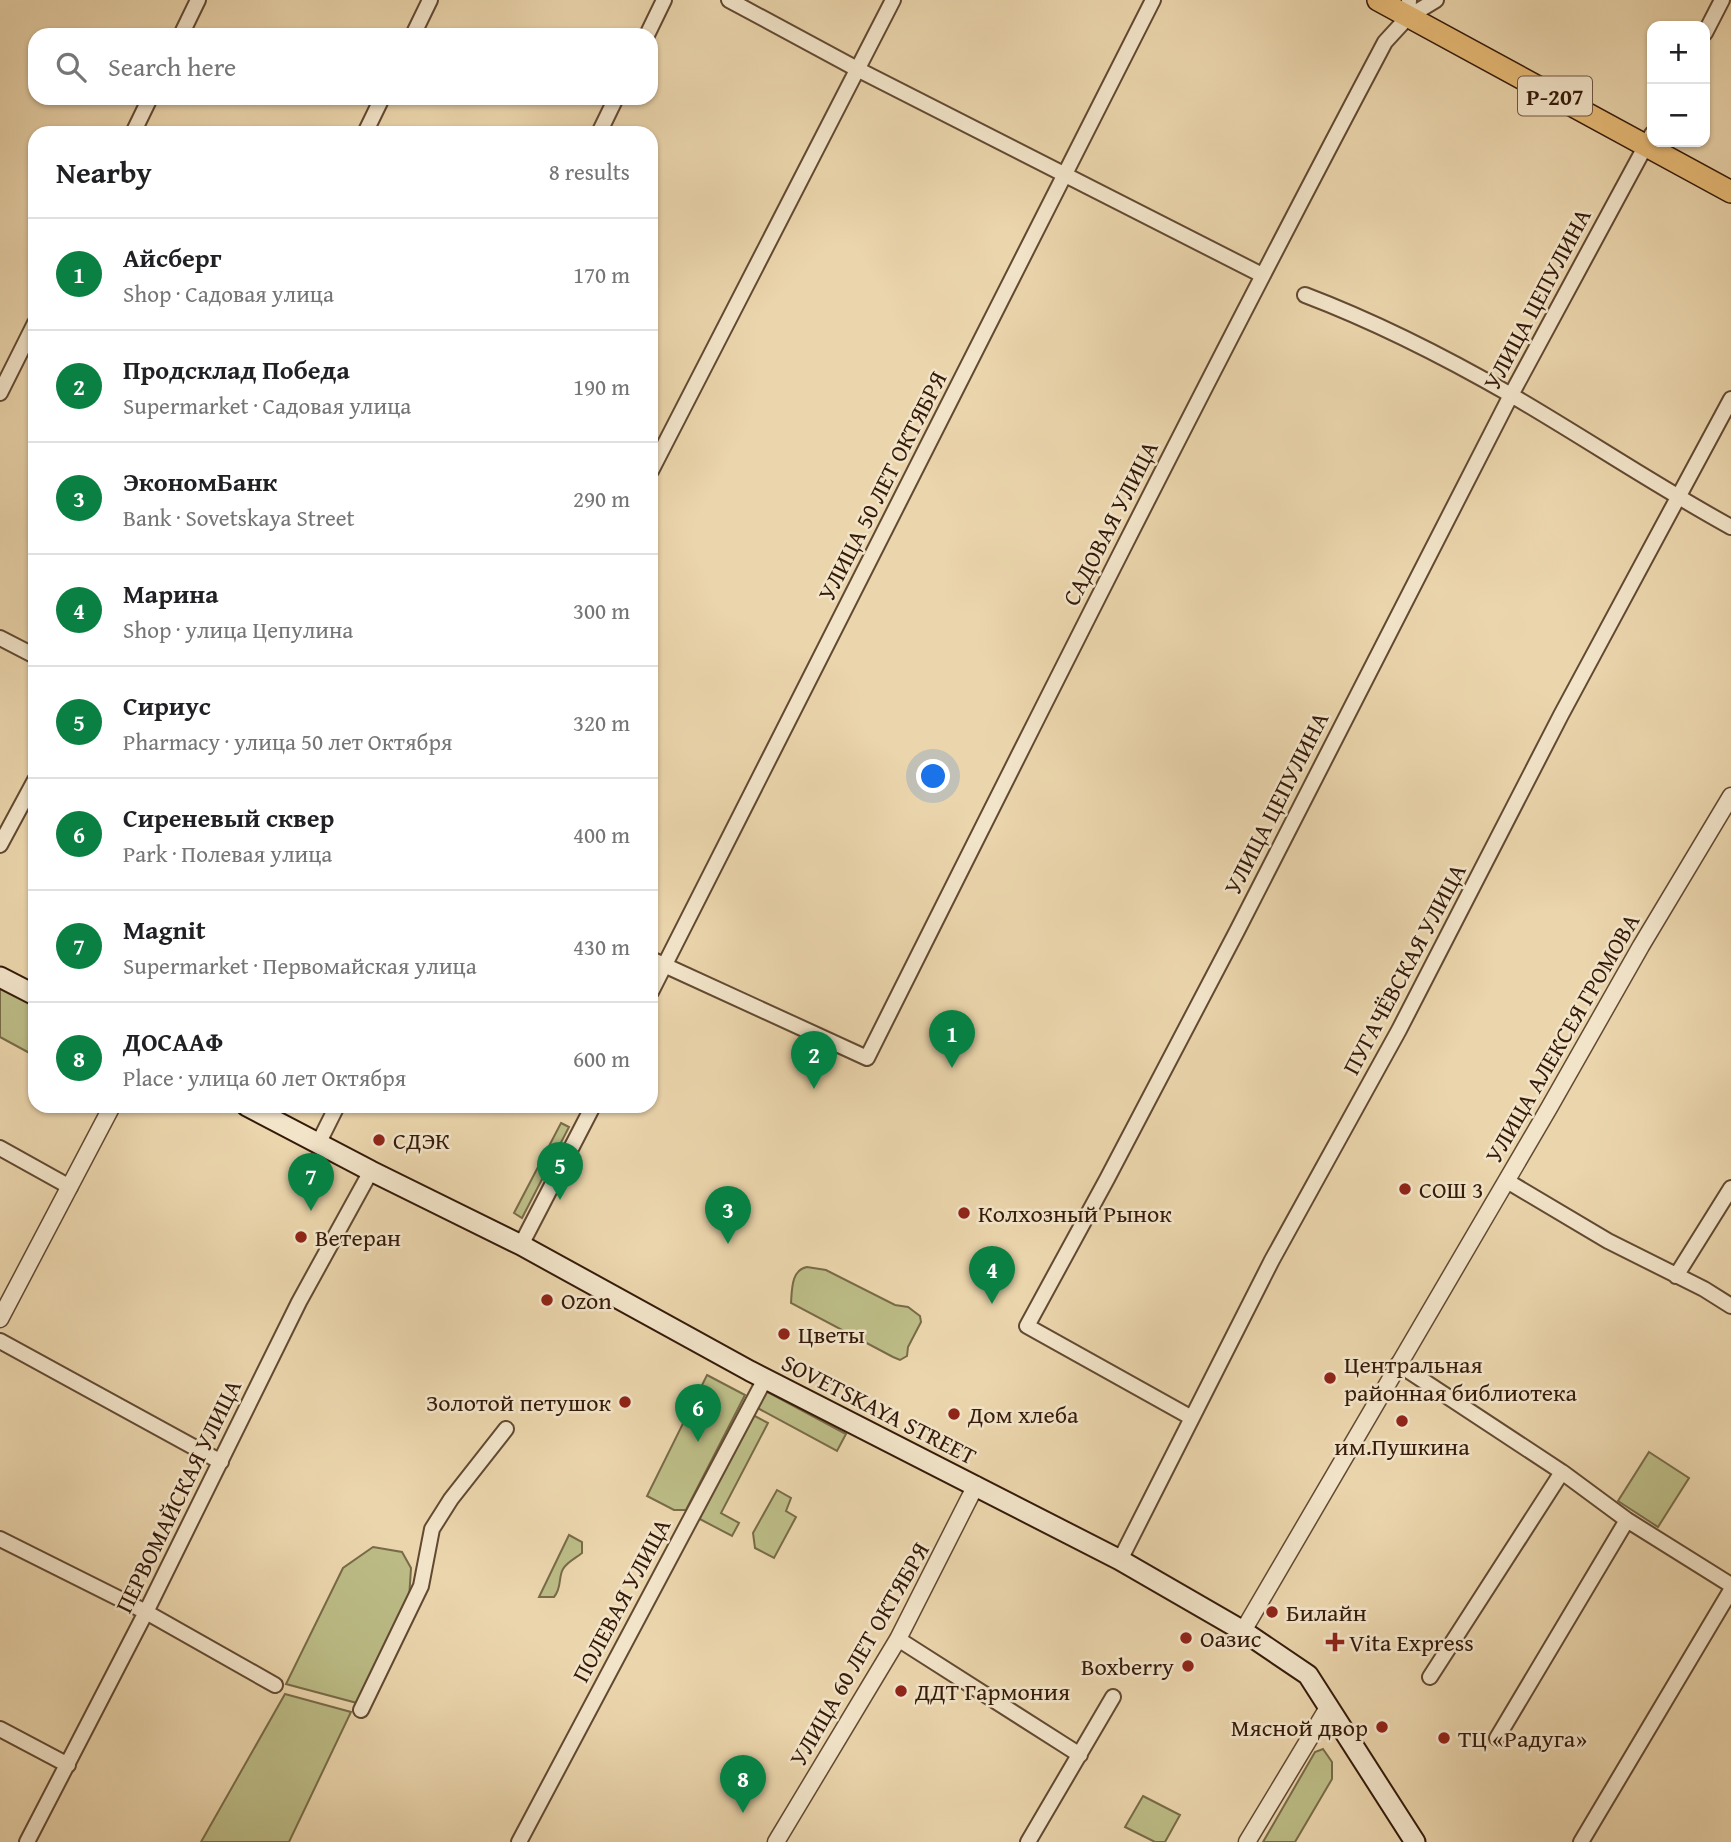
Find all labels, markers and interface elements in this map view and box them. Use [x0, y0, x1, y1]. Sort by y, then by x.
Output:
map controls [1647, 21, 1710, 147]
button: + [1647, 21, 1710, 84]
search box [28, 28, 658, 105]
text: Search here [108, 47, 236, 86]
icon: search [52, 48, 90, 86]
road number: Р-207 [1518, 76, 1592, 116]
button: − [1647, 84, 1710, 147]
text: Nearby [56, 150, 152, 194]
text: 8 results [549, 155, 630, 188]
street label: УЛИЦА ЦЕПУЛИНА [1474, 202, 1600, 396]
text: Айсберг [123, 238, 221, 277]
text: 1 [73, 258, 85, 291]
text: 170 m [573, 258, 630, 291]
text: Shop · Садовая улица [123, 277, 334, 310]
text: Продсклад Победа [123, 350, 350, 389]
street label: УЛИЦА 50 ЛЕТ ОКТЯБРЯ [809, 365, 955, 607]
text: 2 [73, 370, 85, 403]
text: 190 m [573, 370, 630, 403]
text: Supermarket · Садовая улица [123, 389, 411, 422]
street label: САДОВАЯ УЛИЦА [1053, 434, 1167, 612]
text: ЭкономБанк [123, 462, 277, 501]
text: 3 [73, 482, 85, 515]
text: 290 m [573, 482, 630, 515]
text: Bank · Sovetskaya Street [123, 501, 355, 534]
text: Марина [123, 574, 219, 613]
text: 4 [73, 594, 85, 627]
text: 300 m [573, 594, 630, 627]
text: Shop · улица Цепулина [123, 613, 353, 646]
text: Сириус [123, 686, 211, 725]
street label: УЛИЦА ЦЕПУЛИНА [1215, 705, 1337, 900]
text: 5 [73, 706, 85, 739]
text: 320 m [573, 706, 630, 739]
text: Pharmacy · улица 50 лет Октября [123, 725, 452, 758]
your location [916, 759, 950, 793]
text: Сиреневый сквер [123, 798, 334, 837]
text: 6 [73, 818, 85, 851]
text: 400 m [573, 818, 630, 851]
text: Park · Полевая улица [123, 837, 332, 870]
street label: ПУГАЧЁВСКАЯ УЛИЦА [1334, 857, 1475, 1081]
street label: УЛИЦА АЛЕКСЕЯ ГРОМОВА [1476, 906, 1648, 1169]
text: Magnit [123, 910, 206, 949]
text: 7 [73, 930, 85, 963]
text: 430 m [573, 930, 630, 963]
text: Supermarket · Первомайская улица [123, 949, 477, 982]
pin: 1 [929, 1010, 975, 1068]
text: ДОСААФ [123, 1022, 223, 1061]
pin: 2 [791, 1031, 837, 1089]
text: 8 [73, 1042, 85, 1075]
text: 600 m [573, 1042, 630, 1075]
text: Place · улица 60 лет Октября [123, 1061, 406, 1094]
place label: СДЭК [393, 1123, 450, 1158]
marker: СДЭК [371, 1132, 387, 1148]
pin: 5 [537, 1142, 583, 1200]
pin: 7 [288, 1153, 334, 1211]
place label: СОШ 3 [1419, 1172, 1484, 1207]
marker: СОШ 3 [1397, 1181, 1413, 1197]
pin: 3 [705, 1186, 751, 1244]
place label: Колхозный Рынок [978, 1196, 1172, 1231]
marker: Колхозный Рынок [956, 1205, 972, 1221]
place label: Ветеран [315, 1220, 401, 1255]
marker: Ветеран [293, 1229, 309, 1245]
pin: 4 [969, 1246, 1015, 1304]
place label: Ozon [561, 1283, 612, 1318]
marker: Ozon [539, 1292, 555, 1308]
place label: Цветы [798, 1317, 865, 1352]
marker: Цветы [776, 1326, 792, 1342]
street label: SOVETSKAYA STREET [776, 1345, 982, 1473]
place label: Центральная районная библиотека [1344, 1347, 1578, 1410]
marker: Центральная районная библиотека [1322, 1370, 1338, 1386]
street label: ПЕРВОМАЙСКАЯ УЛИЦА [106, 1373, 250, 1619]
pin: 6 [675, 1384, 721, 1442]
place label: Золотой петушок [426, 1385, 611, 1420]
marker: Золотой петушок [617, 1394, 633, 1410]
place label: Дом хлеба [967, 1397, 1079, 1432]
marker: Дом хлеба [946, 1406, 962, 1422]
marker: им.Пушкина [1394, 1413, 1410, 1429]
place label: им.Пушкина [1334, 1429, 1470, 1464]
street label: ПОЛЕВАЯ УЛИЦА [563, 1511, 679, 1688]
street label: УЛИЦА 60 ЛЕТ ОКТЯБРЯ [781, 1536, 937, 1772]
place label: Билайн [1286, 1595, 1367, 1630]
marker: Билайн [1264, 1604, 1280, 1620]
place label: Оазис [1200, 1621, 1262, 1656]
place label: Vita Express [1349, 1625, 1474, 1660]
marker: Оазис [1178, 1630, 1194, 1646]
marker: Vita Express [1327, 1634, 1343, 1650]
place label: Boxberry [1081, 1649, 1174, 1684]
marker: Boxberry [1180, 1658, 1196, 1674]
place label: ДДТ Гармония [914, 1674, 1070, 1709]
marker: ДДТ Гармония [893, 1683, 909, 1699]
place label: Мясной двор [1231, 1710, 1368, 1745]
marker: Мясной двор [1374, 1719, 1390, 1735]
place label: ТЦ «Радуга» [1458, 1721, 1587, 1756]
marker: ТЦ «Радуга» [1436, 1730, 1452, 1746]
pin: 8 [720, 1755, 766, 1813]

